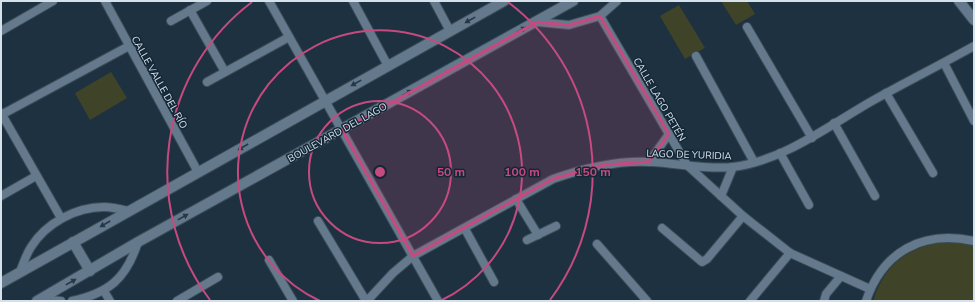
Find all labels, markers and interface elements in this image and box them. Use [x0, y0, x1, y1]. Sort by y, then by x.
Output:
one-way arrow [464, 17, 476, 24]
one-way arrow [515, 27, 527, 34]
street label: CALLE VALLE DEL RÍO [128, 34, 191, 132]
street label: CALLE LAGO PETÉN [630, 55, 689, 144]
one-way arrow [350, 80, 362, 87]
one-way arrow [401, 90, 413, 97]
street label: BOULEVARD DEL LAGO [285, 99, 390, 166]
one-way arrow [237, 144, 249, 150]
street label: LAGO DE YURIDIA [646, 147, 733, 164]
text: 50 m [437, 164, 465, 180]
text: 100 m [504, 164, 540, 180]
text: 150 m [575, 164, 611, 180]
centre of rings [373, 165, 387, 179]
one-way arrow [177, 214, 189, 221]
one-way arrow [99, 220, 111, 227]
one-way arrow [65, 279, 77, 285]

